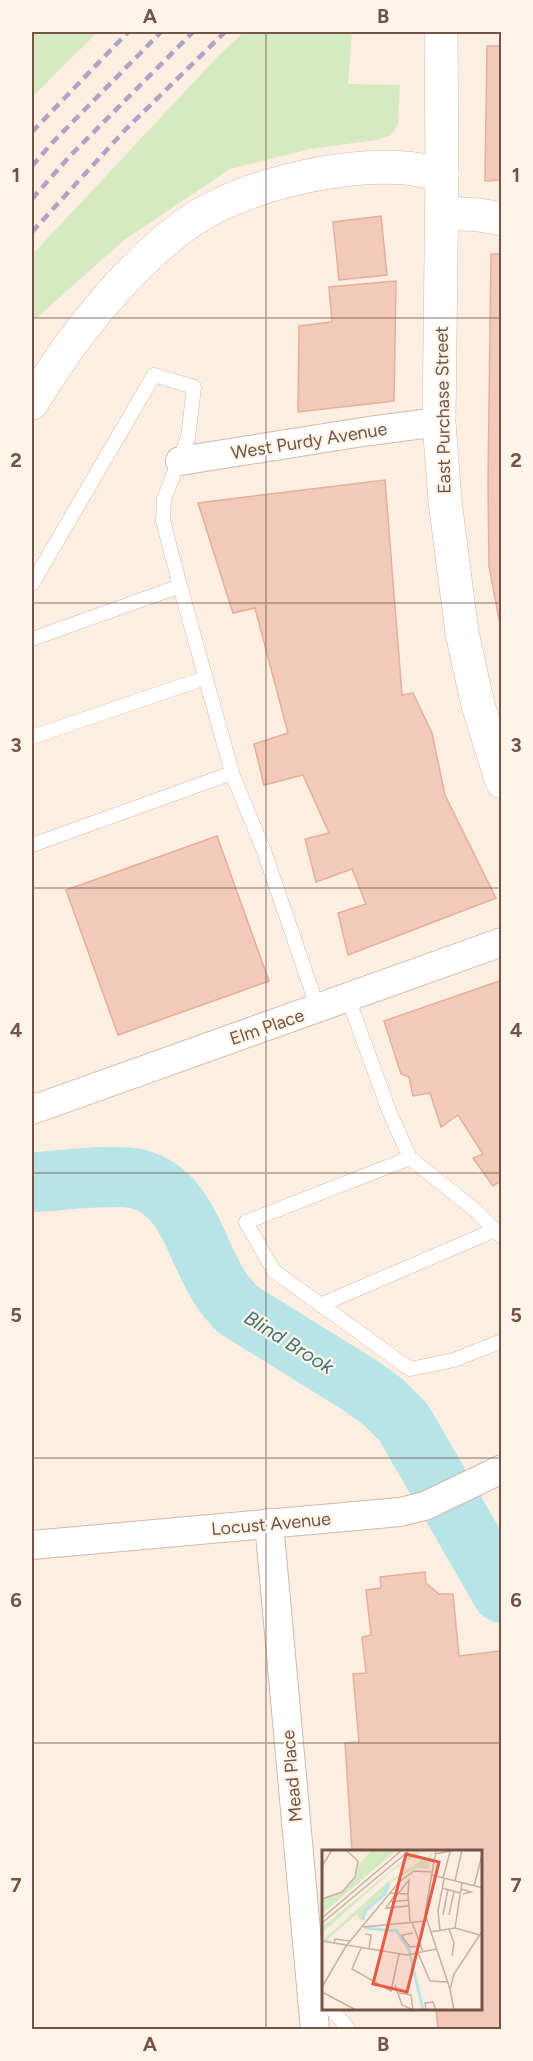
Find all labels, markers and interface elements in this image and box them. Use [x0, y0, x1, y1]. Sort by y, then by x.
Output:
text: A [143, 4, 158, 28]
text: B [377, 4, 389, 28]
text: 1 [12, 163, 20, 187]
text: 1 [512, 163, 520, 187]
street label: East Purchase Street [431, 326, 455, 494]
street label: West Purdy Avenue [229, 418, 389, 464]
text: 2 [10, 448, 22, 472]
text: 2 [510, 448, 522, 472]
text: 3 [10, 733, 22, 757]
text: 3 [510, 733, 522, 757]
street label: Elm Place [227, 1004, 307, 1050]
text: 4 [10, 1018, 23, 1042]
text: 4 [510, 1018, 523, 1042]
text: 5 [10, 1303, 22, 1327]
text: 5 [510, 1303, 522, 1327]
water label: Blind Brook [240, 1305, 339, 1380]
street label: Locust Avenue [210, 1508, 332, 1540]
text: 6 [10, 1588, 22, 1612]
text: 6 [510, 1588, 522, 1612]
street label: Mead Place [277, 1729, 307, 1823]
inset map [322, 1850, 482, 2010]
text: 7 [10, 1873, 22, 1897]
text: 7 [510, 1873, 522, 1897]
text: A [143, 2032, 158, 2056]
text: B [377, 2032, 389, 2056]

